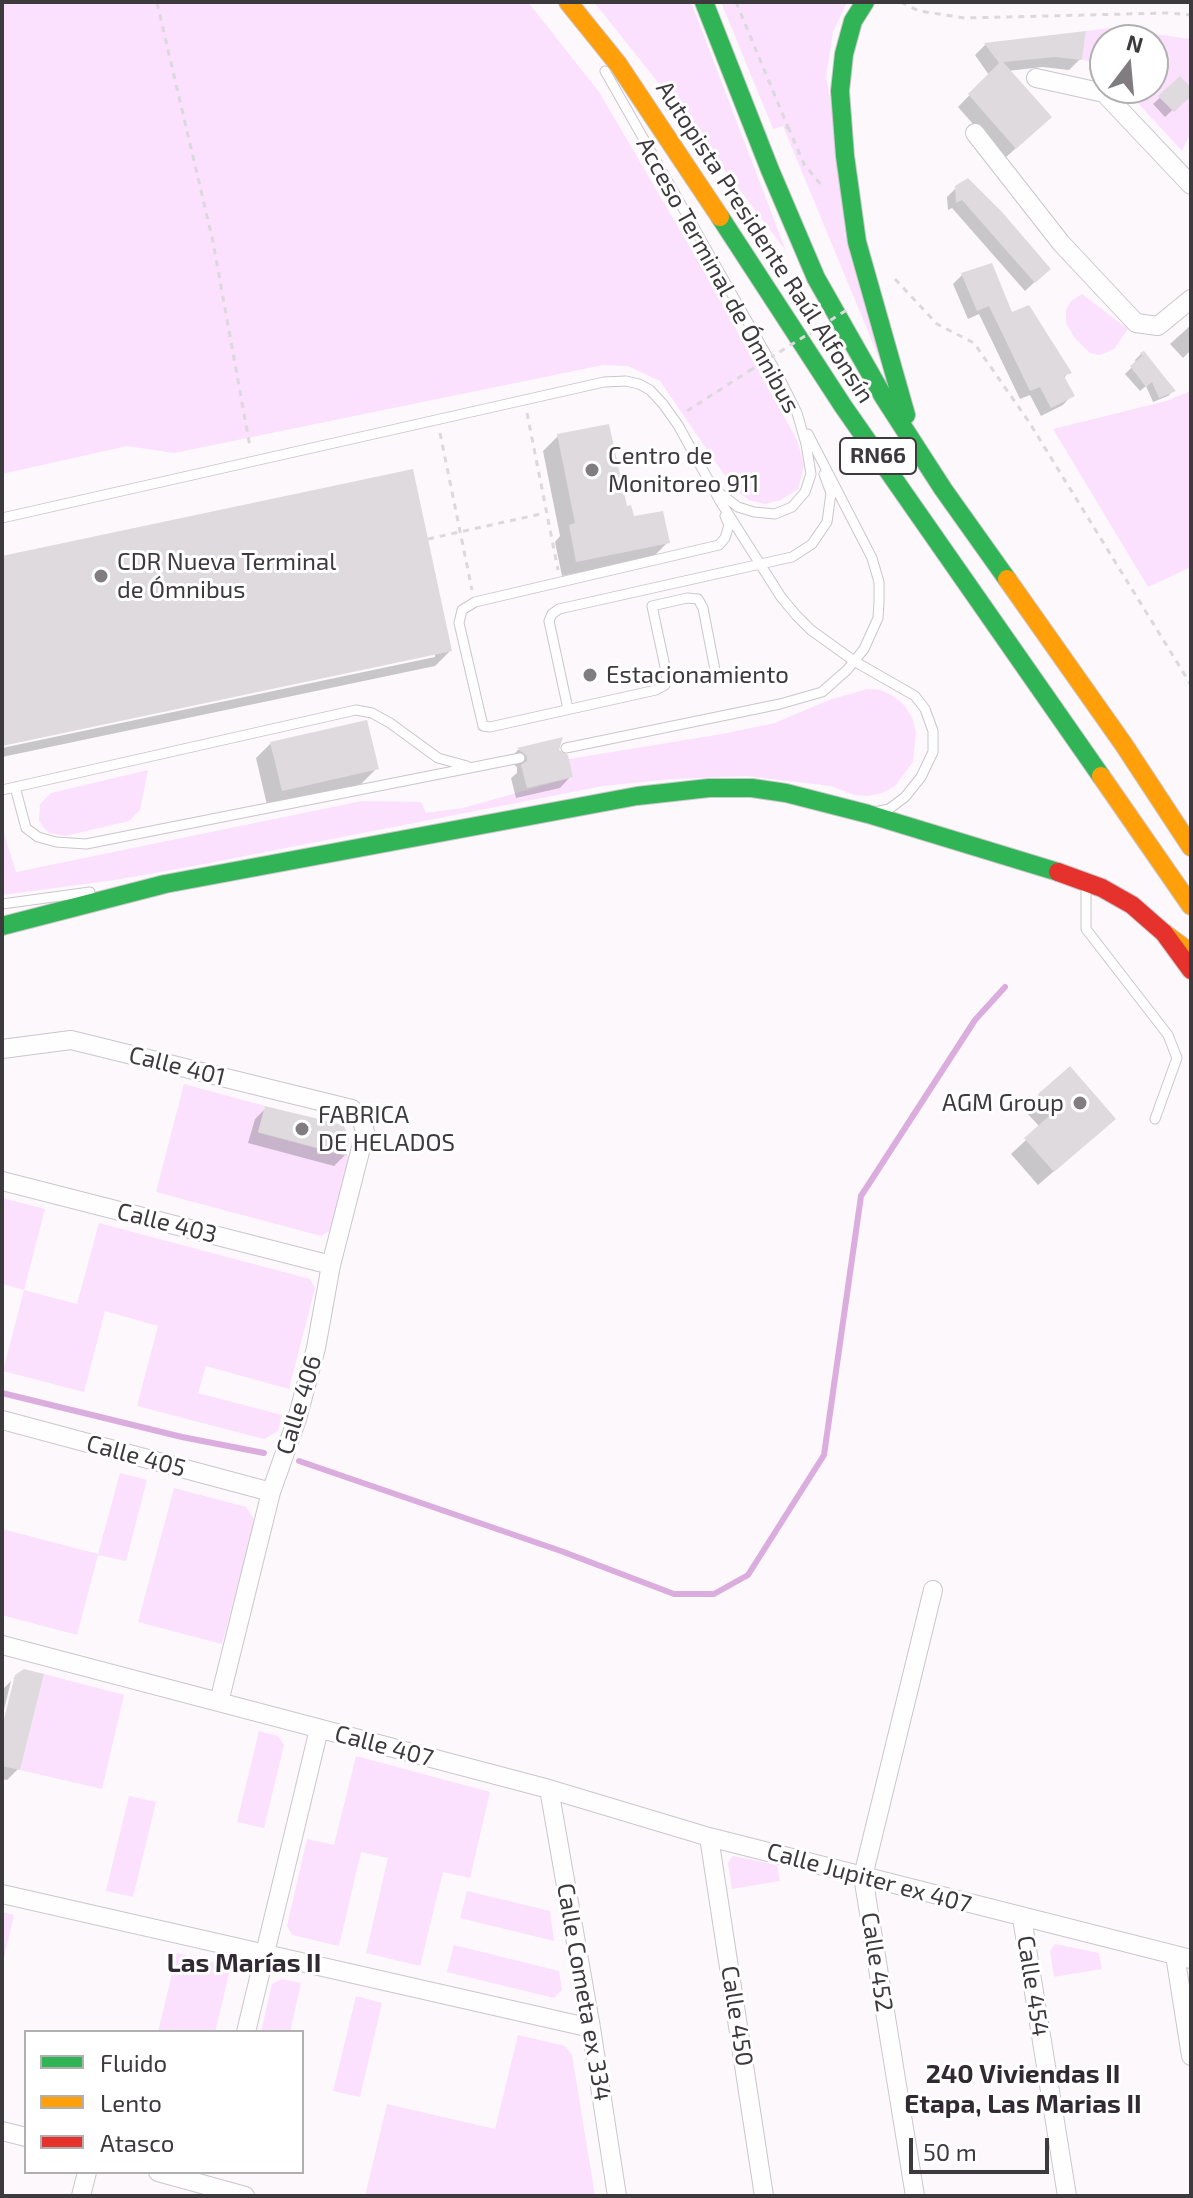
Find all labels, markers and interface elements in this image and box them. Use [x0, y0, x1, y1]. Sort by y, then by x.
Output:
north arrow [1089, 24, 1169, 104]
text: N [1124, 28, 1146, 58]
street label: Autopista Presidente Raúl Alfonsín [650, 76, 880, 408]
street label: Acceso Terminal de Ómnibus [630, 132, 806, 418]
road number: RN66 [840, 438, 916, 474]
place label: Centro de Monitoreo 911 [608, 442, 759, 498]
marker: Centro de Monitoreo 911 [583, 461, 601, 479]
place label: CDR Nueva Terminal de Ómnibus [117, 548, 336, 604]
marker: CDR Nueva Terminal de Ómnibus [92, 567, 110, 585]
place label: Estacionamiento [606, 661, 789, 689]
marker: Estacionamiento [581, 666, 599, 684]
street label: Calle 401 [126, 1040, 228, 1092]
place label: AGM Group [942, 1089, 1064, 1117]
marker: AGM Group [1071, 1094, 1089, 1112]
place label: FABRICA DE HELADOS [318, 1101, 455, 1157]
marker: FABRICA DE HELADOS [293, 1120, 311, 1138]
street label: Calle 403 [114, 1197, 220, 1249]
street label: Calle 406 [270, 1352, 328, 1458]
street label: Calle 405 [83, 1429, 189, 1483]
street label: Calle 407 [332, 1719, 436, 1773]
street label: Calle Jupiter ex 407 [764, 1837, 974, 1919]
street label: Calle Cometa ex 334 [551, 1881, 617, 2103]
street label: Calle 452 [855, 1910, 899, 2014]
street label: Calle 454 [1011, 1934, 1055, 2038]
district label: Las Marías II [167, 1947, 321, 1979]
street label: Calle 450 [715, 1964, 759, 2068]
legend [24, 2030, 304, 2174]
text: Fluido [100, 2048, 167, 2077]
district label: 240 Viviendas II Etapa, Las Marias II [904, 2058, 1142, 2120]
text: Lento [100, 2088, 162, 2117]
scale bar [913, 2122, 1053, 2172]
text: Atasco [100, 2128, 174, 2157]
text: 50 m [923, 2137, 977, 2166]

